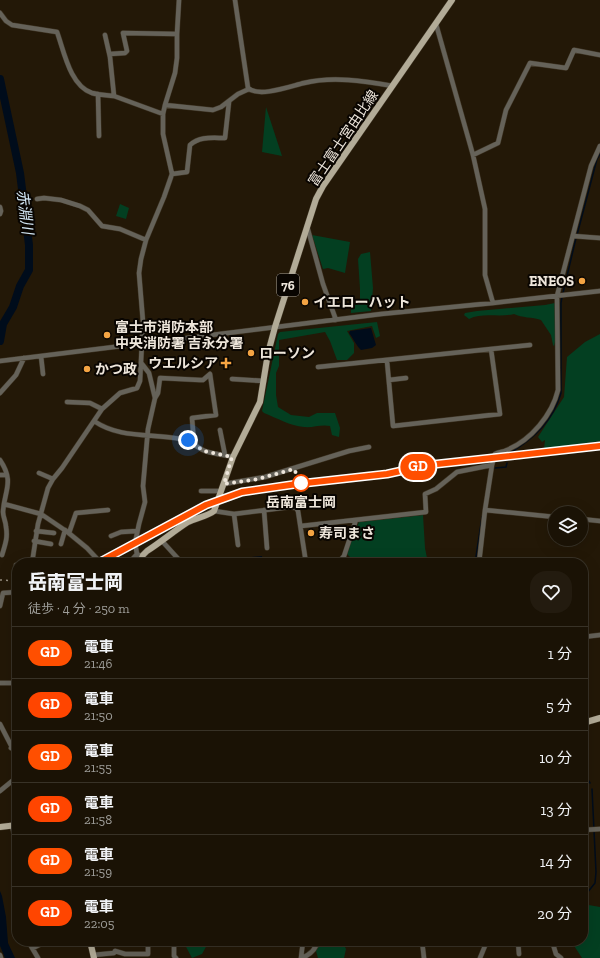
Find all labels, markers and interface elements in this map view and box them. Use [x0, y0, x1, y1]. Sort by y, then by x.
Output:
street label: 富士富士宮由比線 [305, 87, 382, 189]
water label: 赤淵川 [13, 189, 37, 237]
place label: ENEOS [529, 273, 574, 290]
road number: 76 [277, 274, 299, 296]
marker: ENEOS [577, 276, 587, 286]
place label: イエローハット [313, 294, 411, 311]
marker: イエローハット [300, 297, 310, 307]
place label: 富士市消防本部 中央消防署 吉永分署 [115, 319, 244, 352]
marker: 富士市消防本部 中央消防署 吉永分署 [102, 330, 112, 340]
place label: ローソン [259, 345, 315, 362]
marker: ローソン [246, 348, 256, 358]
place label: ウエルシア [148, 355, 218, 372]
marker: ウエルシア [221, 358, 231, 368]
place label: かつ政 [95, 361, 137, 378]
marker: かつ政 [82, 364, 92, 374]
your location [178, 430, 198, 450]
line badge: GD [400, 454, 436, 480]
text: GD [408, 458, 428, 475]
marker: 岳南富士岡 [292, 474, 310, 492]
place label: 岳南富士岡 [266, 494, 336, 511]
map controls [548, 506, 588, 546]
button: layers [548, 506, 588, 546]
place label: 寿司まさ [319, 525, 375, 542]
marker: 寿司まさ [306, 528, 316, 538]
text: 岳南富士岡 [28, 571, 123, 594]
button: heart [530, 571, 572, 613]
text: 徒歩 · 4 分 · 250 m [28, 601, 129, 616]
text: 電車 [84, 638, 114, 656]
text: GD [40, 644, 60, 661]
text: 1 分 [548, 645, 572, 663]
text: 21:46 [84, 656, 113, 671]
text: 電車 [84, 690, 114, 708]
text: GD [40, 696, 60, 713]
text: 5 分 [546, 697, 572, 715]
text: 21:50 [84, 708, 113, 723]
text: 電車 [84, 742, 114, 760]
text: GD [40, 748, 60, 765]
text: 10 分 [539, 749, 572, 767]
text: 21:55 [84, 760, 112, 775]
text: 電車 [84, 794, 114, 812]
text: GD [40, 800, 60, 817]
text: 13 分 [540, 801, 572, 819]
text: 21:58 [84, 812, 112, 827]
text: 電車 [84, 846, 114, 864]
text: GD [40, 852, 60, 869]
text: 14 分 [540, 853, 572, 871]
text: 21:59 [84, 864, 112, 879]
text: 電車 [84, 898, 114, 916]
text: GD [40, 904, 60, 921]
text: 20 分 [537, 905, 572, 923]
text: 22:05 [84, 916, 114, 931]

